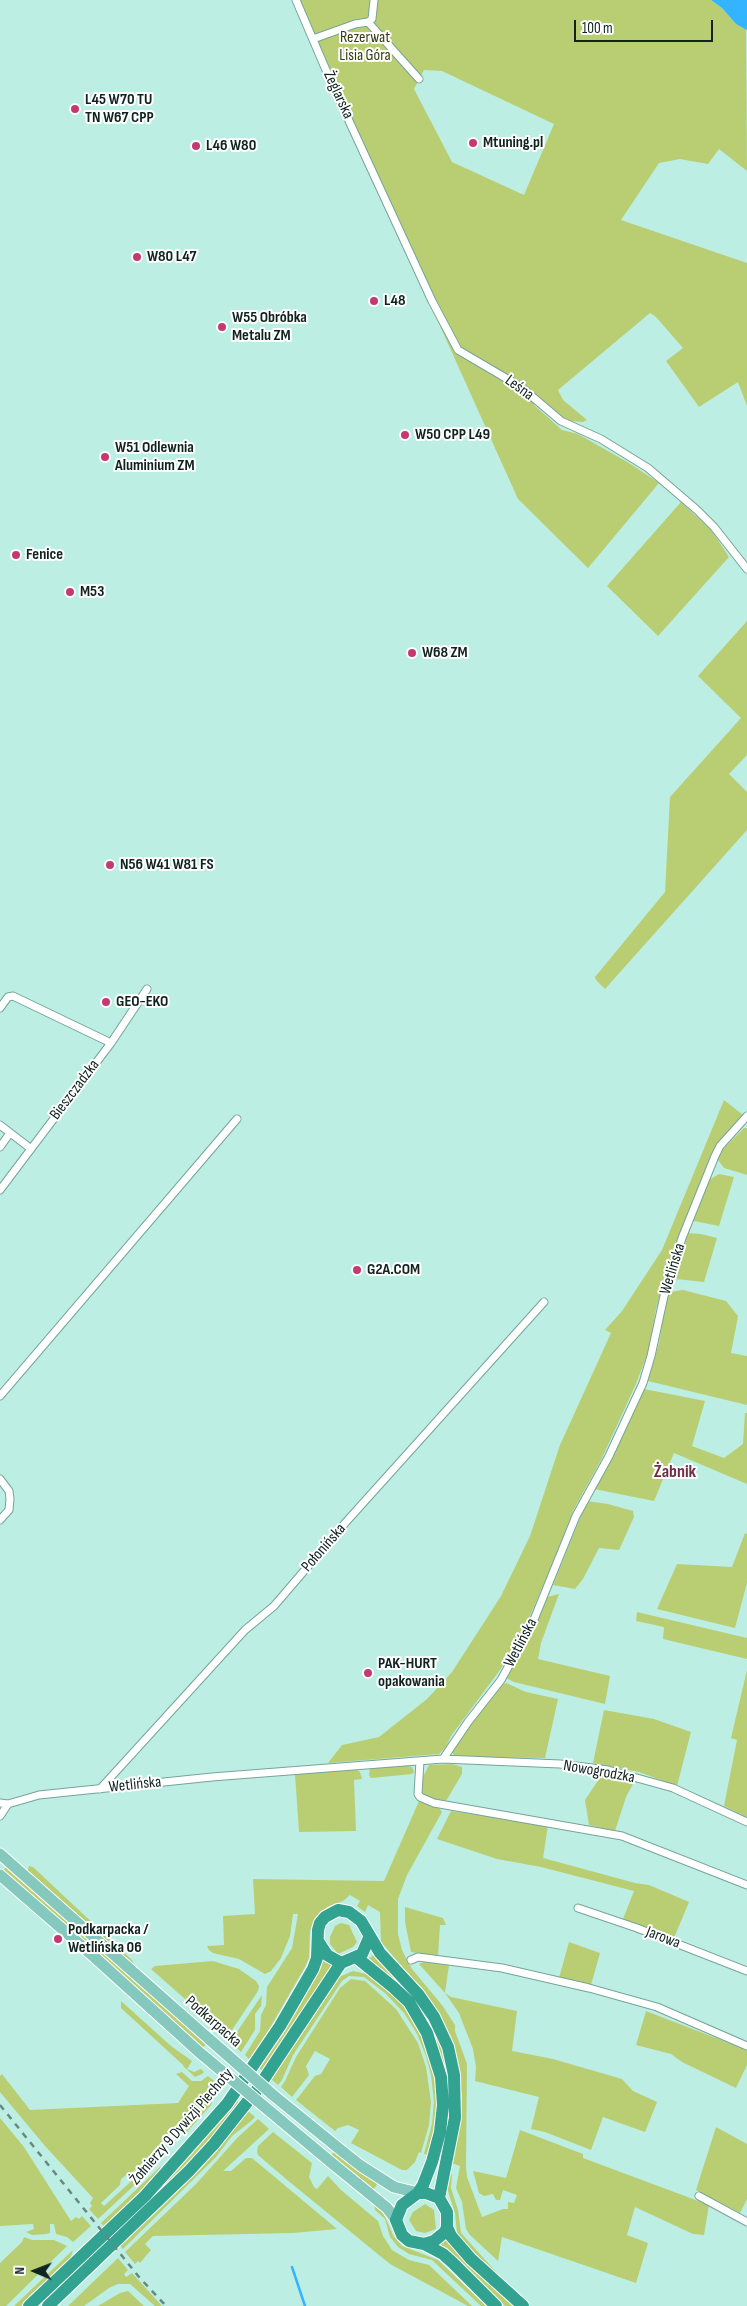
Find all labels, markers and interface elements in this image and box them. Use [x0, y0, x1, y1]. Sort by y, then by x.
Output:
scale bar [577, 10, 716, 42]
text: 100 m [582, 19, 613, 38]
park label: Rezerwat Lisia Góra [339, 28, 391, 66]
street label: Żeglarska [319, 68, 357, 122]
place label: L45 W70 TU TN W67 CPP [85, 90, 154, 128]
marker: L45 W70 TU TN W67 CPP [69, 103, 81, 115]
place label: Mtuning.pl [483, 133, 543, 153]
place label: L46 W80 [206, 136, 256, 156]
marker: Mtuning.pl [467, 137, 479, 149]
marker: L46 W80 [190, 140, 202, 152]
place label: W80 L47 [147, 247, 197, 267]
marker: W80 L47 [131, 251, 143, 263]
place label: L48 [384, 291, 406, 311]
marker: L48 [368, 295, 380, 307]
place label: W55 Obróbka Metalu ZM [232, 308, 307, 346]
marker: W55 Obróbka Metalu ZM [216, 321, 228, 333]
street label: Leśna [501, 371, 537, 405]
place label: W50 CPP L49 [415, 425, 490, 445]
marker: W50 CPP L49 [399, 429, 411, 441]
place label: W51 Odlewnia Aluminium ZM [115, 438, 194, 476]
marker: W51 Odlewnia Aluminium ZM [99, 451, 111, 463]
place label: Fenice [26, 545, 63, 565]
marker: Fenice [10, 549, 22, 561]
place label: M53 [80, 582, 104, 602]
marker: M53 [64, 586, 76, 598]
place label: W68 ZM [422, 643, 468, 663]
marker: W68 ZM [406, 647, 418, 659]
place label: N56 W41 W81 FS [120, 855, 214, 875]
marker: N56 W41 W81 FS [104, 859, 116, 871]
place label: GEO-EKO [116, 992, 168, 1012]
marker: GEO-EKO [100, 996, 112, 1008]
street label: Bieszczadzka [46, 1056, 104, 1124]
street label: Wetlińska [656, 1241, 690, 1297]
place label: G2A.COM [367, 1260, 420, 1280]
marker: G2A.COM [351, 1264, 363, 1276]
district label: Żabnik [654, 1461, 696, 1483]
street label: Połonińska [298, 1520, 350, 1576]
street label: Wetlińska [500, 1615, 542, 1671]
place label: PAK-HURT opakowania [378, 1654, 445, 1692]
marker: PAK-HURT opakowania [362, 1667, 374, 1679]
street label: Nowogrodzka [562, 1756, 636, 1788]
street label: Wetlińska [108, 1773, 162, 1797]
place label: Podkarpacka / Wetlińska 06 [68, 1920, 149, 1958]
street label: Jarowa [643, 1923, 683, 1953]
marker: Podkarpacka / Wetlińska 06 [52, 1933, 64, 1945]
street label: Podkarpacka [181, 1992, 245, 2052]
street label: Żołnierzy 9 Dywizji Piechoty [126, 2065, 238, 2189]
north arrow [10, 2246, 60, 2296]
text: N [11, 2267, 28, 2275]

